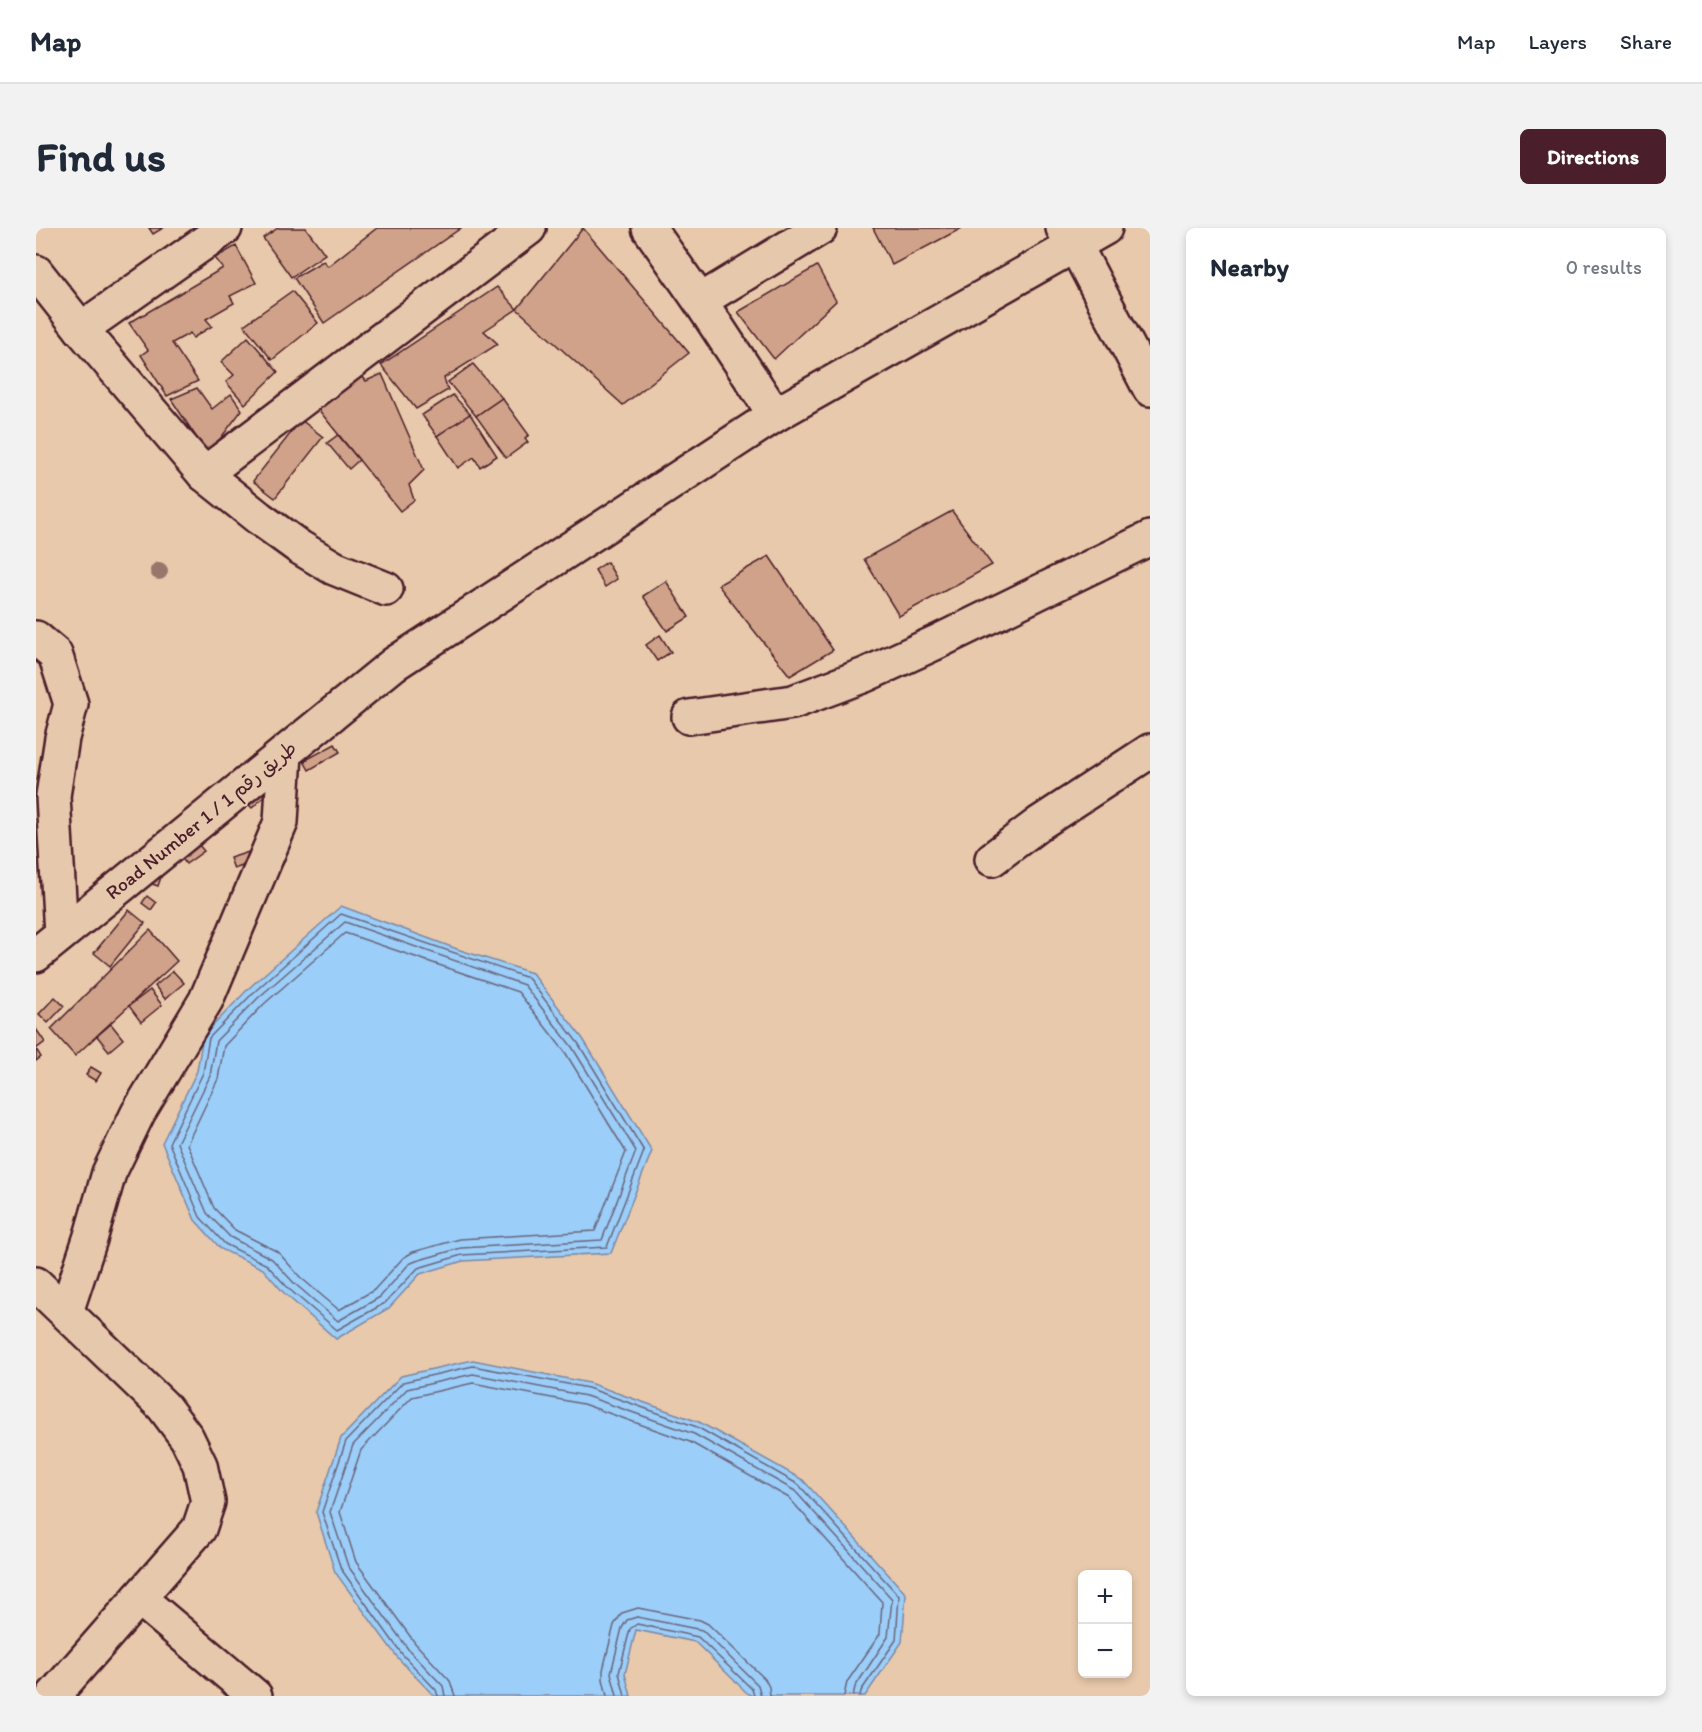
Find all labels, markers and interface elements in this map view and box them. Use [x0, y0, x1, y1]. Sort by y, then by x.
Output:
text: Map [30, 24, 81, 58]
text: Map [1457, 29, 1496, 54]
text: Layers [1529, 29, 1587, 54]
text: Share [1620, 29, 1672, 54]
button: Directions [1520, 129, 1666, 184]
text: Find us [36, 131, 166, 182]
text: Nearby [1210, 251, 1289, 283]
text: 0 results [1566, 255, 1642, 279]
street label: Road Number 1 / طريق رقم 1 [101, 735, 303, 907]
map controls [1078, 1570, 1132, 1678]
button: + [1078, 1570, 1132, 1624]
button: − [1078, 1624, 1132, 1678]

